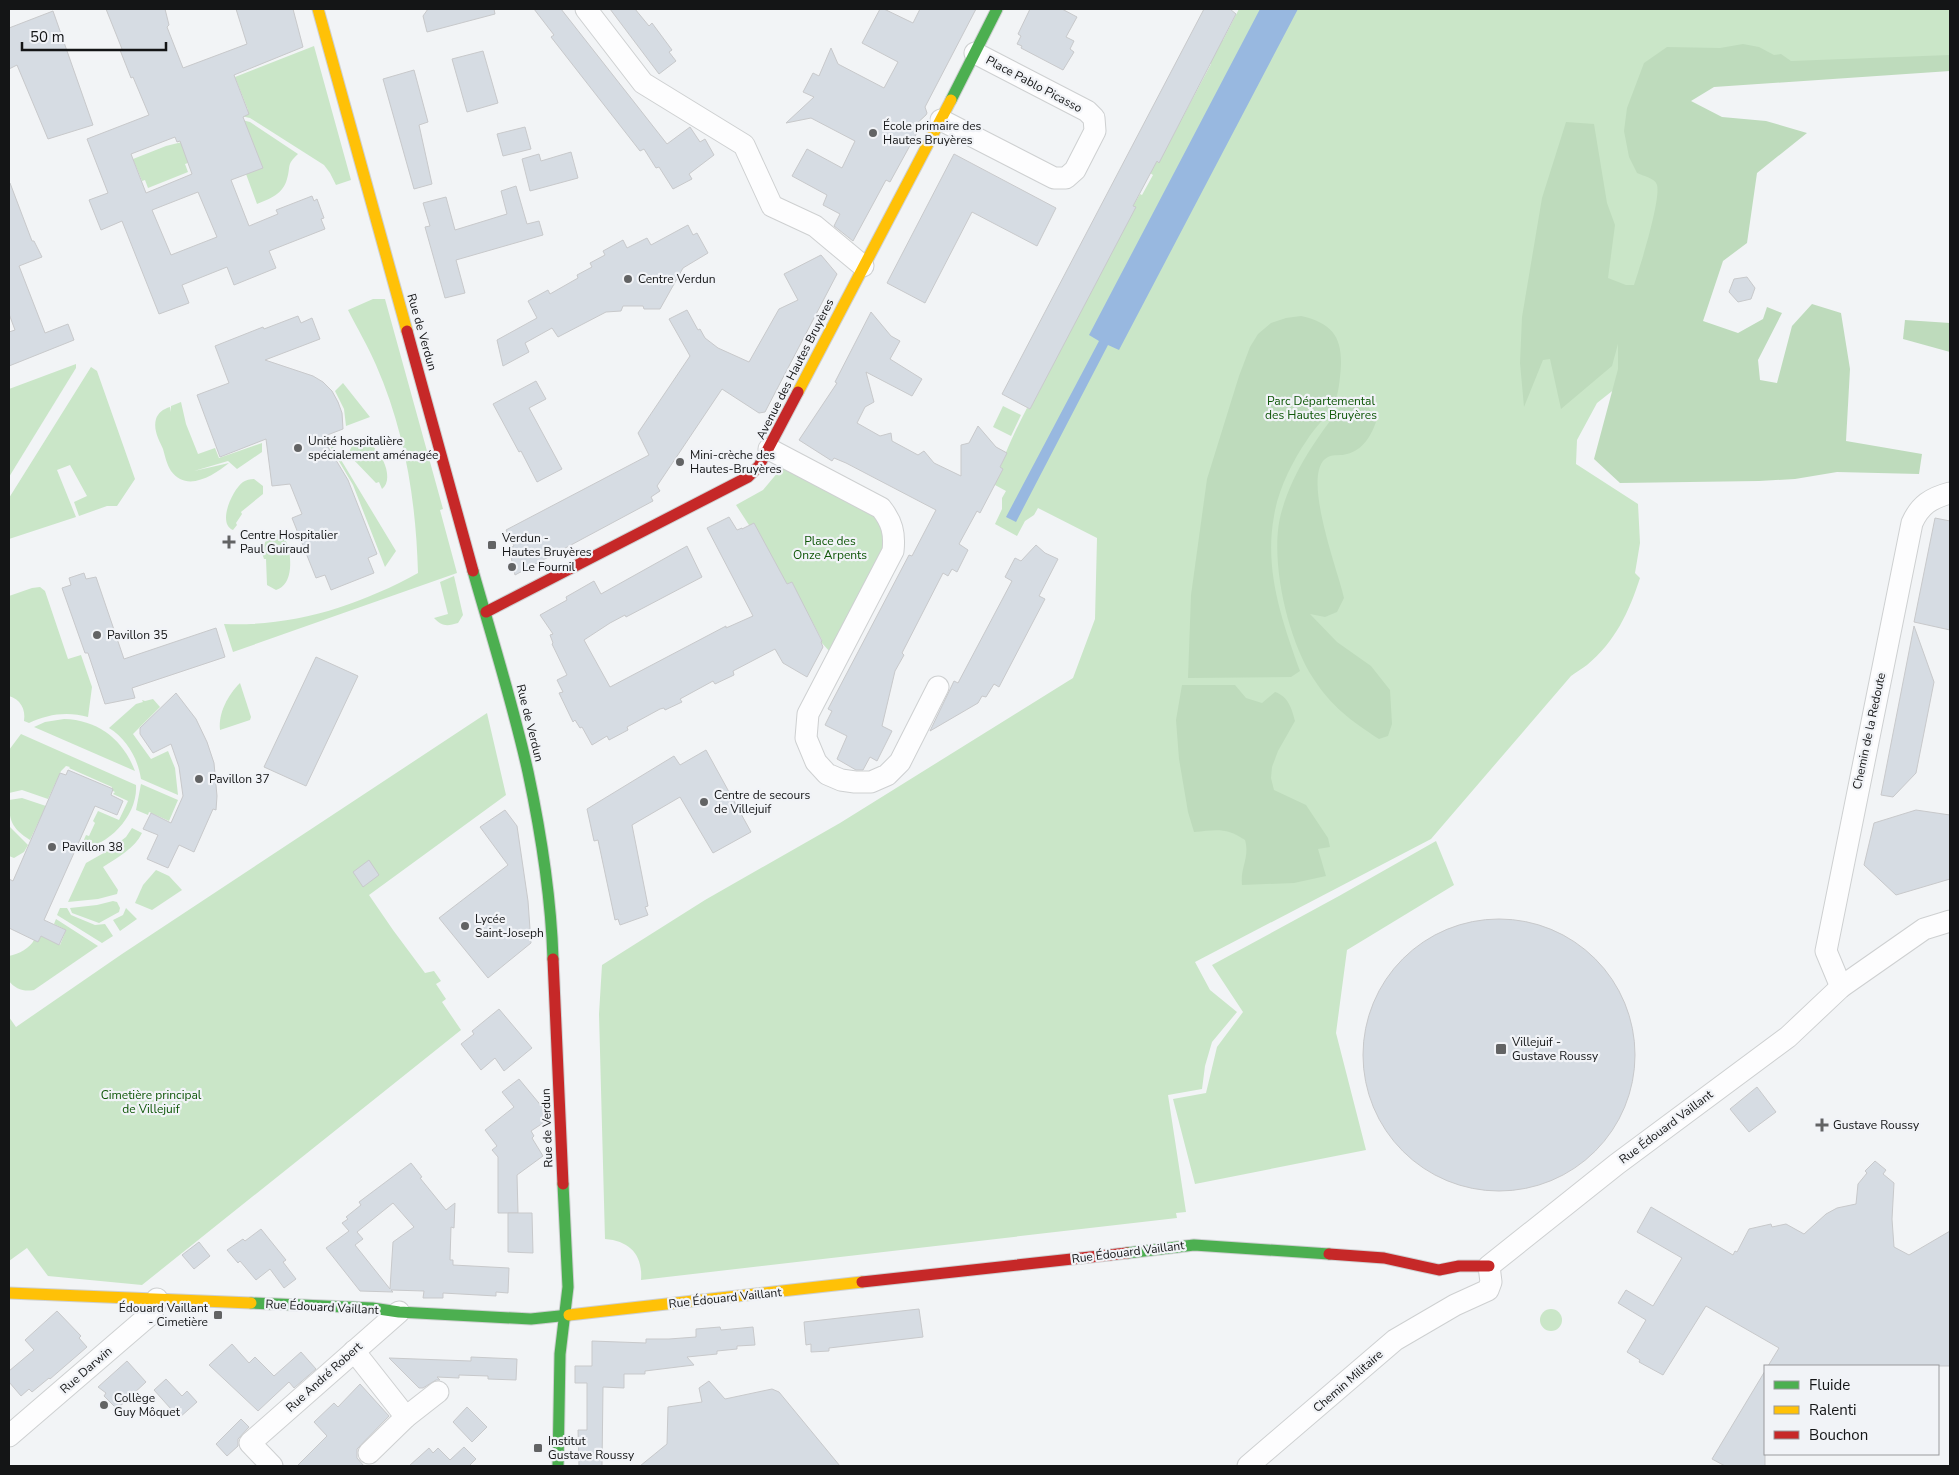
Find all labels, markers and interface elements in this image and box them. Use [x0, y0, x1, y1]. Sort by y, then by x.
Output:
scale bar [22, 20, 166, 52]
text: 50 m [30, 27, 65, 47]
street label: Place Pablo Picasso [983, 52, 1085, 116]
place label: École primaire des Hautes Bruyères [883, 118, 982, 148]
marker: École primaire des Hautes Bruyères [867, 127, 879, 139]
place label: Centre Verdun [638, 271, 715, 287]
marker: Centre Verdun [622, 273, 634, 285]
street label: Rue de Verdun [403, 292, 441, 372]
street label: Avenue des Hautes Bruyères [753, 296, 838, 442]
park label: Parc Départemental des Hautes Bruyères [1265, 393, 1377, 423]
place label: Unité hospitalière spécialement aménagée [308, 433, 438, 463]
marker: Unité hospitalière spécialement aménagée [292, 442, 304, 454]
place label: Mini-crèche des Hautes-Bruyères [690, 447, 782, 477]
marker: Mini-crèche des Hautes-Bruyères [674, 456, 686, 468]
place label: Centre Hospitalier Paul Guiraud [240, 527, 338, 557]
place label: Verdun - Hautes Bruyères [501, 530, 592, 560]
park label: Place des Onze Arpents [793, 533, 867, 563]
marker: Centre Hospitalier Paul Guiraud [222, 535, 236, 549]
marker: Verdun - Hautes Bruyères [486, 539, 498, 551]
place label: Le Fournil [522, 559, 576, 575]
marker: Le Fournil [506, 561, 518, 573]
place label: Pavillon 35 [107, 627, 168, 643]
marker: Pavillon 35 [91, 629, 103, 641]
street label: Chemin de la Redoute [1849, 671, 1889, 791]
street label: Rue de Verdun [513, 683, 547, 763]
place label: Pavillon 37 [209, 771, 270, 787]
marker: Pavillon 37 [193, 773, 205, 785]
place label: Centre de secours de Villejuif [714, 787, 810, 817]
marker: Centre de secours de Villejuif [698, 796, 710, 808]
place label: Pavillon 38 [62, 839, 123, 855]
marker: Pavillon 38 [46, 841, 58, 853]
place label: Lycée Saint-Joseph [475, 911, 544, 941]
marker: Lycée Saint-Joseph [459, 920, 471, 932]
place label: Villejuif - Gustave Roussy [1511, 1034, 1599, 1064]
marker: Villejuif - Gustave Roussy [1494, 1042, 1508, 1056]
street label: Rue Édouard Vaillant [1616, 1086, 1717, 1168]
park label: Cimetière principal de Villejuif [101, 1087, 202, 1117]
street label: Rue de Verdun [538, 1088, 556, 1168]
place label: Gustave Roussy [1833, 1117, 1920, 1133]
marker: Gustave Roussy [1815, 1118, 1829, 1132]
street label: Rue Édouard Vaillant [1071, 1237, 1186, 1267]
street label: Rue Édouard Vaillant [668, 1284, 783, 1312]
street label: Rue Édouard Vaillant [265, 1296, 380, 1318]
place label: Édouard Vaillant - Cimetière [119, 1300, 209, 1330]
marker: Édouard Vaillant - Cimetière [212, 1309, 224, 1321]
street label: Rue André Robert [283, 1338, 366, 1415]
street label: Rue Darwin [57, 1343, 115, 1397]
street label: Chemin Militaire [1310, 1346, 1386, 1416]
legend [1764, 1365, 1939, 1455]
text: Fluide [1809, 1375, 1850, 1395]
place label: Collège Guy Môquet [114, 1390, 181, 1420]
marker: Collège Guy Môquet [98, 1399, 110, 1411]
text: Ralenti [1809, 1400, 1857, 1420]
text: Bouchon [1809, 1425, 1868, 1445]
place label: Institut Gustave Roussy [548, 1433, 635, 1463]
marker: Institut Gustave Roussy [532, 1442, 544, 1454]

